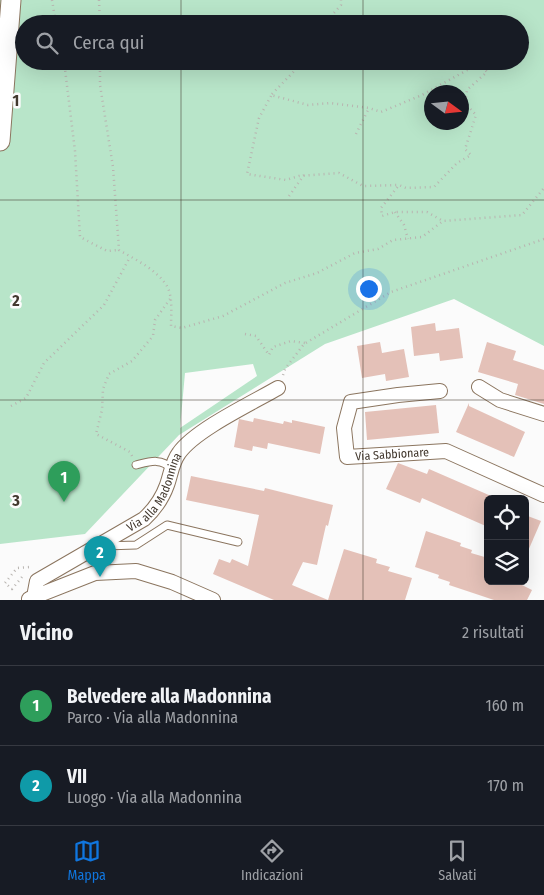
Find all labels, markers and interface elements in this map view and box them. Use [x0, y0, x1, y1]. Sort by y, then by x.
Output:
search box [15, 15, 529, 70]
icon: search [33, 29, 61, 57]
text: Cerca qui [73, 31, 144, 54]
north arrow [424, 85, 469, 130]
text: 1 [13, 91, 19, 110]
your location [356, 276, 382, 302]
text: 2 [11, 291, 20, 310]
street label: Via Sabbionare [355, 445, 429, 463]
street label: Via alla Madonnina [124, 450, 184, 534]
pin: 1 [48, 461, 80, 502]
text: 3 [11, 491, 20, 510]
map controls [484, 495, 529, 585]
button: locate [484, 495, 529, 540]
pin: 2 [84, 536, 116, 577]
button: layers [484, 540, 529, 585]
text: Vicino [20, 620, 73, 646]
text: 2 risultati [462, 623, 524, 642]
text: Belvedere alla Madonnina [67, 685, 271, 708]
text: 1 [33, 696, 39, 715]
text: 160 m [485, 696, 524, 715]
text: Parco · Via alla Madonnina [67, 708, 238, 727]
text: VII [67, 765, 87, 788]
text: 2 [32, 776, 40, 795]
text: 170 m [487, 776, 524, 795]
text: Luogo · Via alla Madonnina [67, 788, 242, 807]
tab: Mappa [68, 837, 106, 884]
tab: Indicazioni [241, 837, 303, 884]
tab: Salvati [438, 837, 476, 884]

